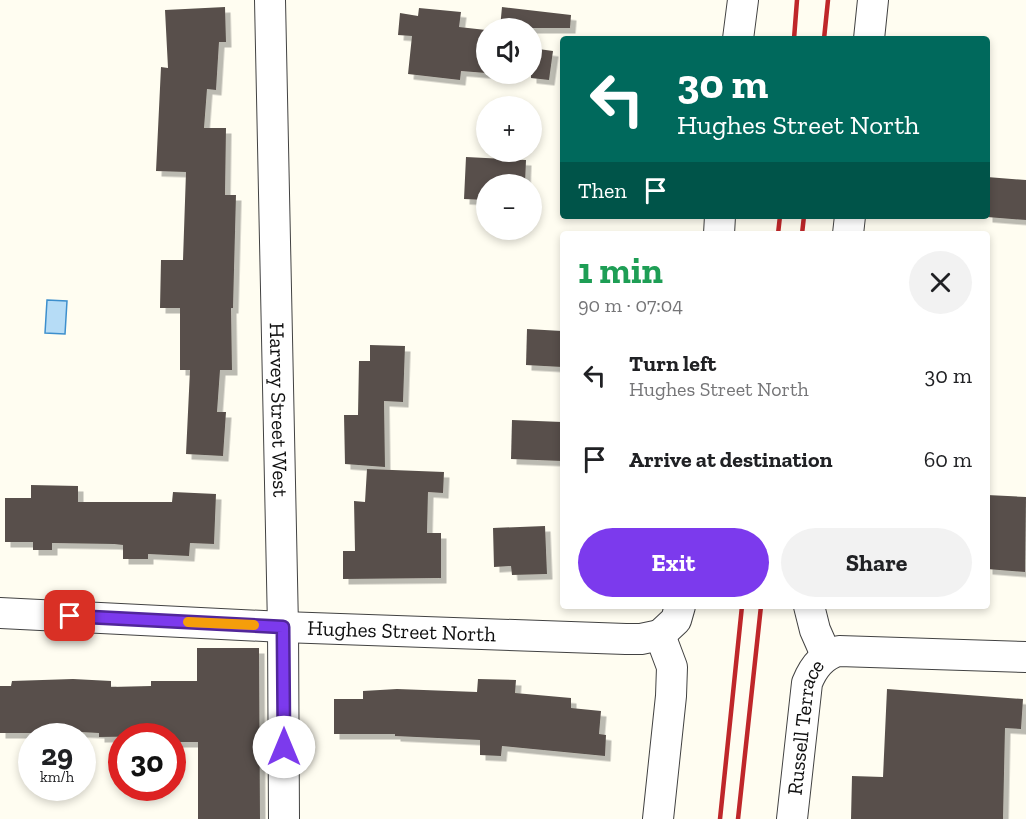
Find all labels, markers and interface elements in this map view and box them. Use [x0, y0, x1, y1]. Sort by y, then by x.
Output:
map controls [476, 18, 542, 240]
button: sound [476, 18, 542, 84]
text: 30 m [677, 58, 768, 109]
icon: left [578, 60, 656, 138]
button: + [476, 96, 542, 162]
text: Hughes Street North [677, 109, 920, 141]
button: − [476, 174, 542, 240]
icon: arrive [639, 174, 672, 207]
text: Then [578, 177, 627, 204]
text: 1 min [578, 249, 663, 292]
button: close [909, 251, 972, 314]
text: 90 m · 07:04 [578, 293, 683, 317]
street label: Harvey Street West [265, 322, 293, 498]
text: Turn left [629, 350, 716, 377]
icon: left [578, 359, 611, 392]
text: 30 m [925, 362, 972, 389]
text: Hughes Street North [629, 377, 809, 401]
icon: arrive [578, 443, 611, 476]
text: Arrive at destination [629, 446, 832, 473]
text: 60 m [924, 446, 972, 473]
button: Exit [578, 528, 769, 597]
button: Share [781, 528, 972, 597]
pin [44, 590, 95, 641]
icon: arrive [53, 599, 86, 632]
street label: Hughes Street North [307, 615, 497, 646]
street label: Russell Terrace [782, 653, 829, 796]
position arrow [252, 715, 316, 779]
speed limit sign: 30 [108, 723, 186, 801]
text: 29 [41, 737, 73, 773]
text: km/h [40, 768, 74, 786]

